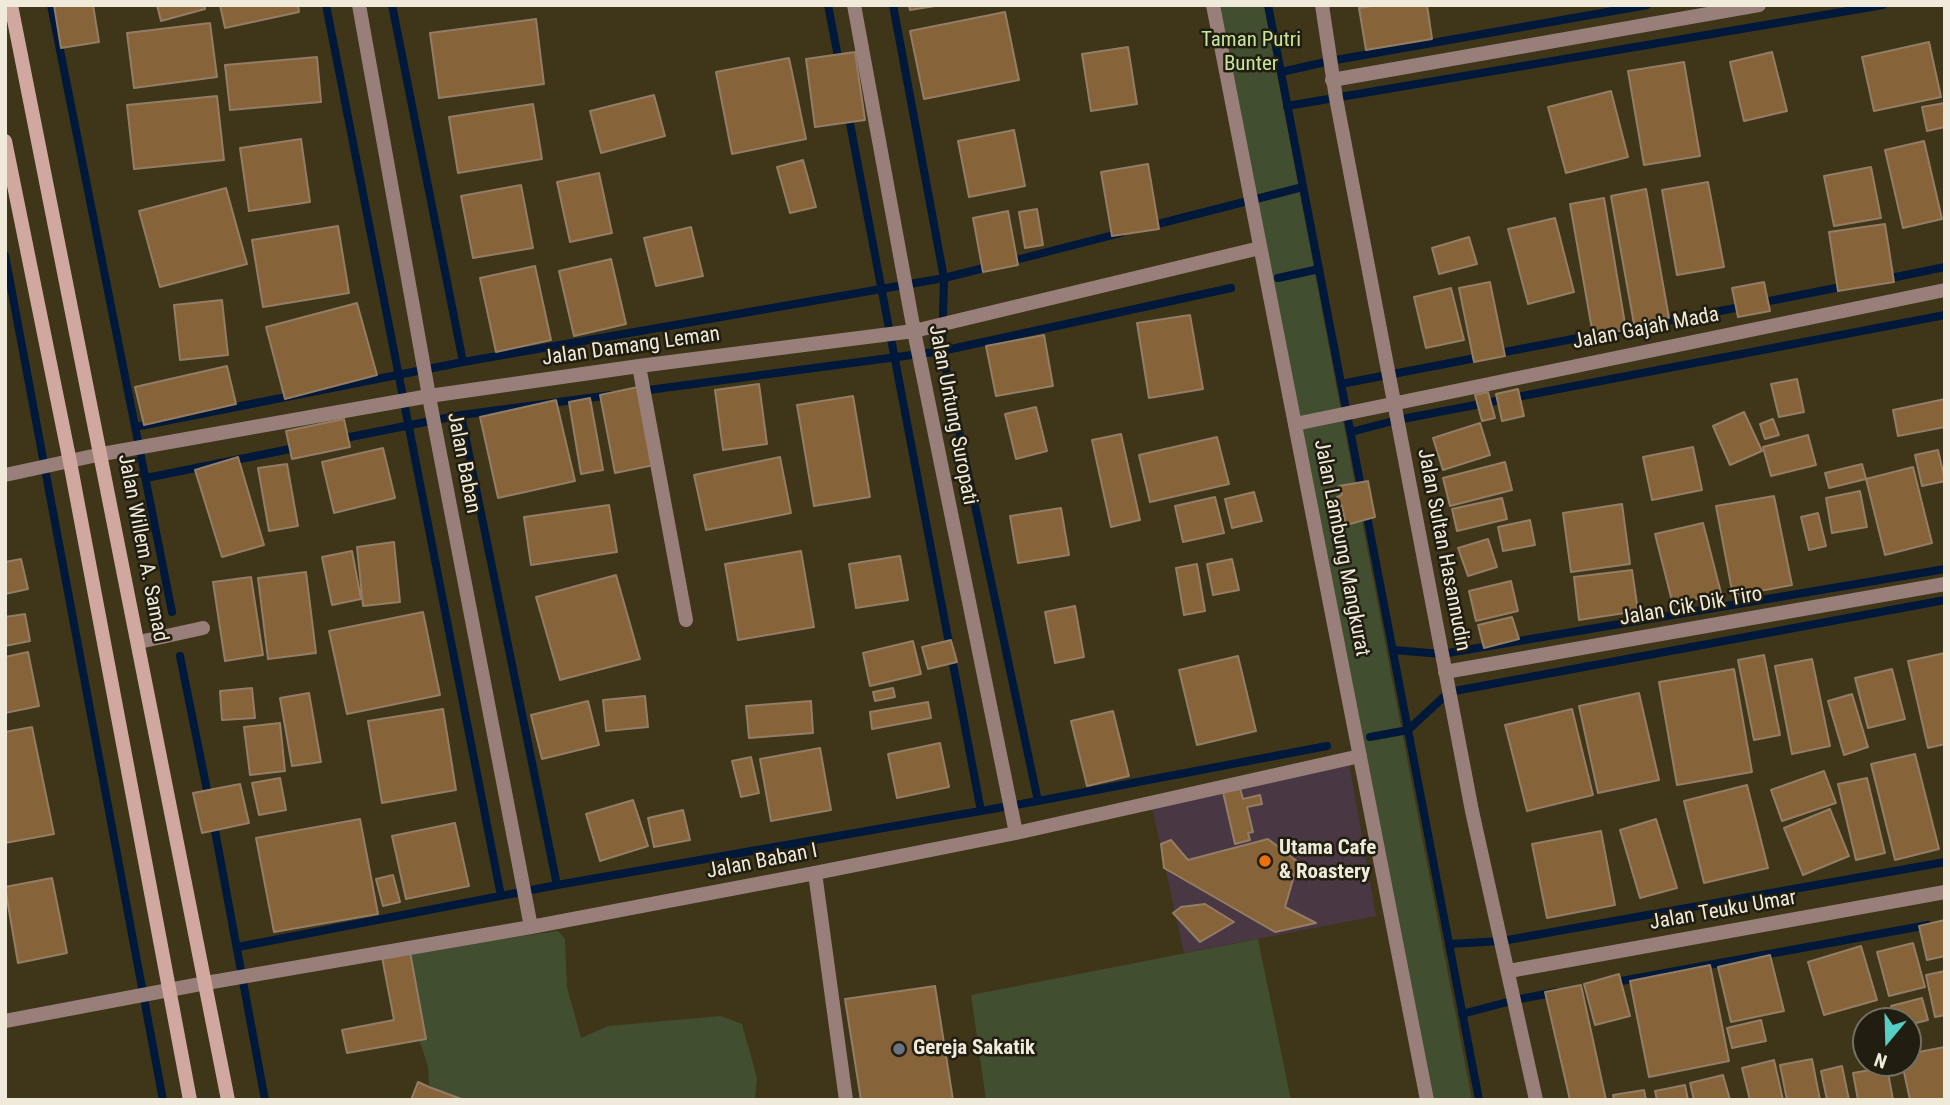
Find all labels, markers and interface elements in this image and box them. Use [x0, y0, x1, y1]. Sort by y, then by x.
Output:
park label: Taman Putri Bunter [1201, 28, 1301, 78]
street label: Jalan Gajah Mada [1571, 302, 1721, 356]
street label: Jalan Damang Leman [541, 322, 721, 372]
street label: Jalan Untung Suropati [922, 323, 982, 507]
street label: Jalan Baban [441, 410, 485, 516]
street label: Jalan Lambung Mangkurat [1308, 438, 1374, 658]
street label: Jalan Sultan Hasannudin [1411, 447, 1475, 653]
street label: Jalan Willem A. Samad [111, 452, 173, 644]
street label: Jalan Cik Dik Tiro [1618, 582, 1764, 632]
place label: Utama Cafe & Roastery [1279, 836, 1376, 886]
street label: Jalan Baban I [704, 839, 820, 885]
marker: Utama Cafe & Roastery [1257, 853, 1273, 869]
street label: Jalan Teuku Umar [1648, 886, 1798, 936]
north arrow [1852, 1007, 1922, 1077]
place label: Gereja Sakatik [913, 1036, 1035, 1062]
marker: Gereja Sakatik [891, 1041, 907, 1057]
text: N [1871, 1048, 1890, 1073]

